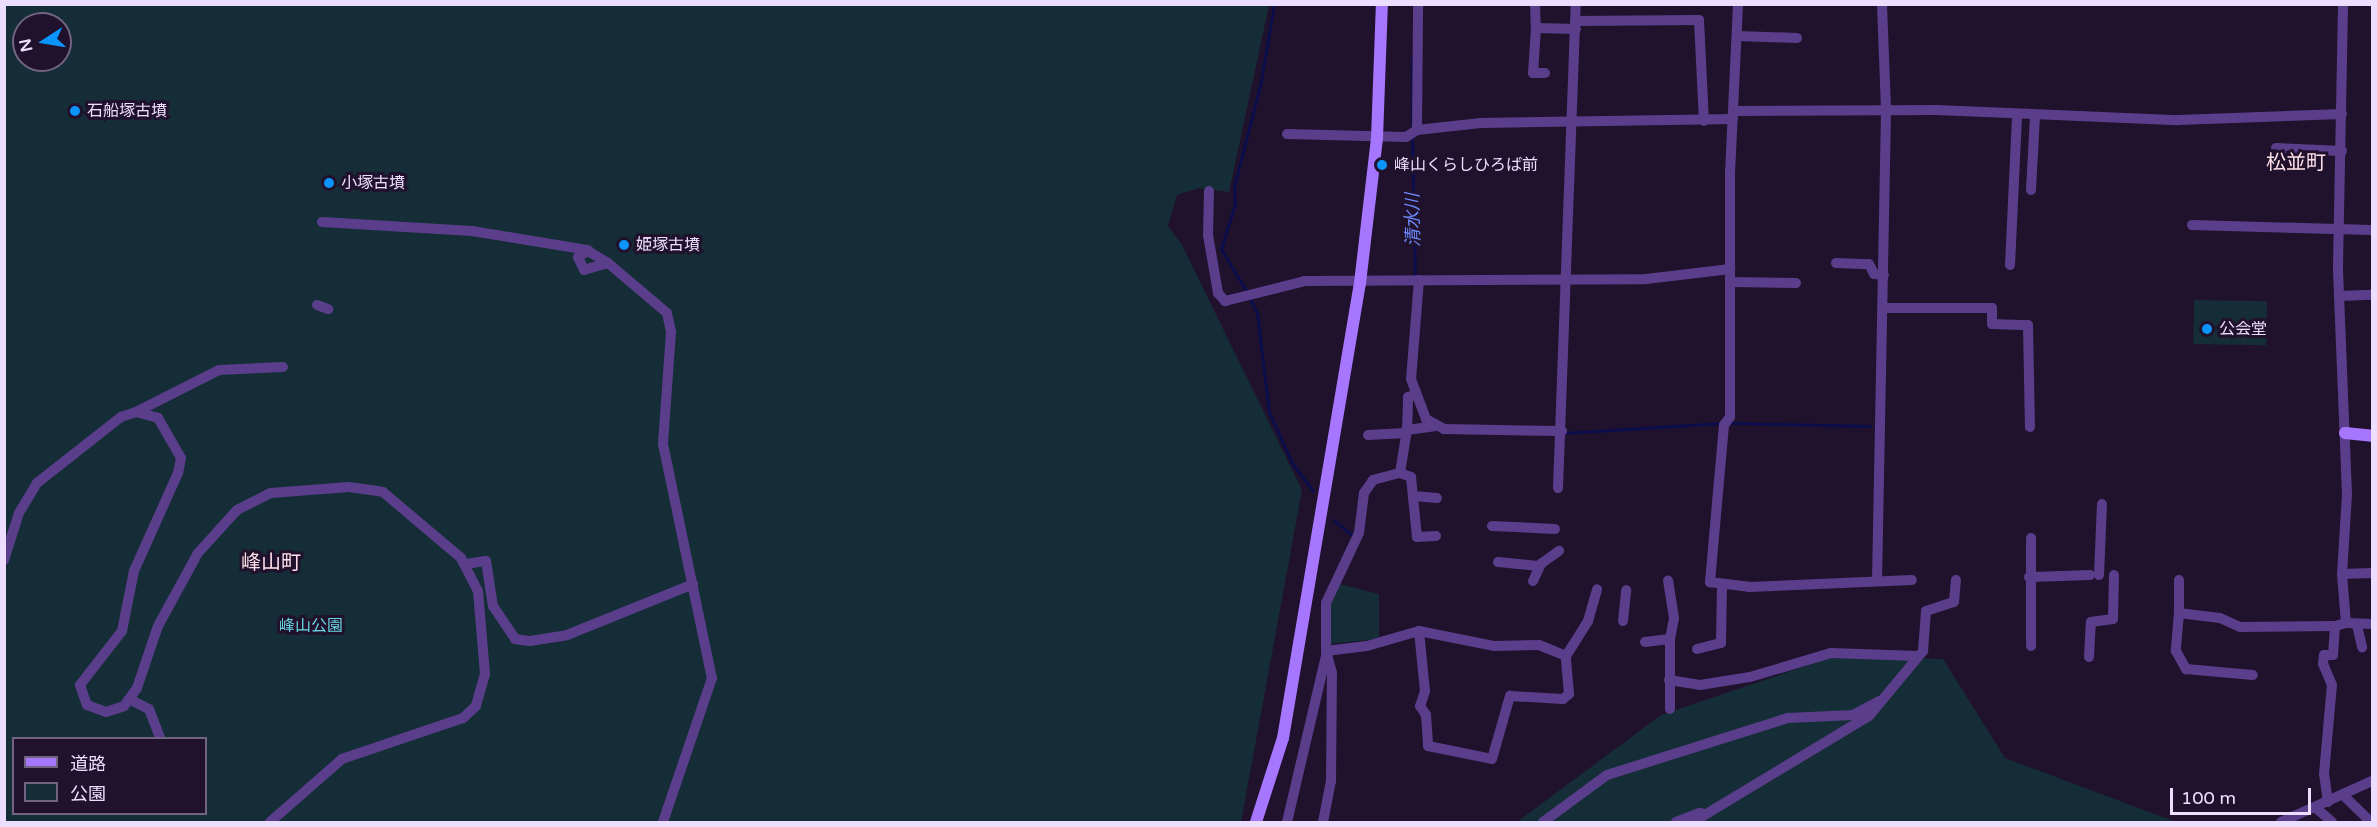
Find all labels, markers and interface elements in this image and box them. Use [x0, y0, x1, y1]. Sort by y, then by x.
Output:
north arrow [12, 12, 72, 72]
text: N [15, 37, 37, 54]
place label: 石船塚古墳 [87, 101, 167, 121]
marker: 石船塚古墳 [68, 104, 82, 118]
district label: 松並町 [2266, 151, 2326, 175]
place label: 峰山くらしひろば前 [1394, 155, 1538, 175]
marker: 峰山くらしひろば前 [1375, 158, 1389, 172]
place label: 小塚古墳 [341, 173, 405, 193]
marker: 小塚古墳 [322, 176, 336, 190]
water label: 清水川 [1402, 193, 1424, 247]
place label: 姫塚古墳 [636, 235, 700, 255]
marker: 姫塚古墳 [617, 238, 631, 252]
place label: 公会堂 [2219, 319, 2267, 339]
marker: 公会堂 [2200, 322, 2214, 336]
district label: 峰山町 [241, 551, 301, 575]
park label: 峰山公園 [279, 616, 343, 636]
legend [12, 737, 207, 815]
text: 道路 [70, 753, 106, 775]
scale bar [2173, 776, 2314, 814]
text: 公園 [70, 783, 106, 805]
text: 100 m [2181, 787, 2236, 809]

